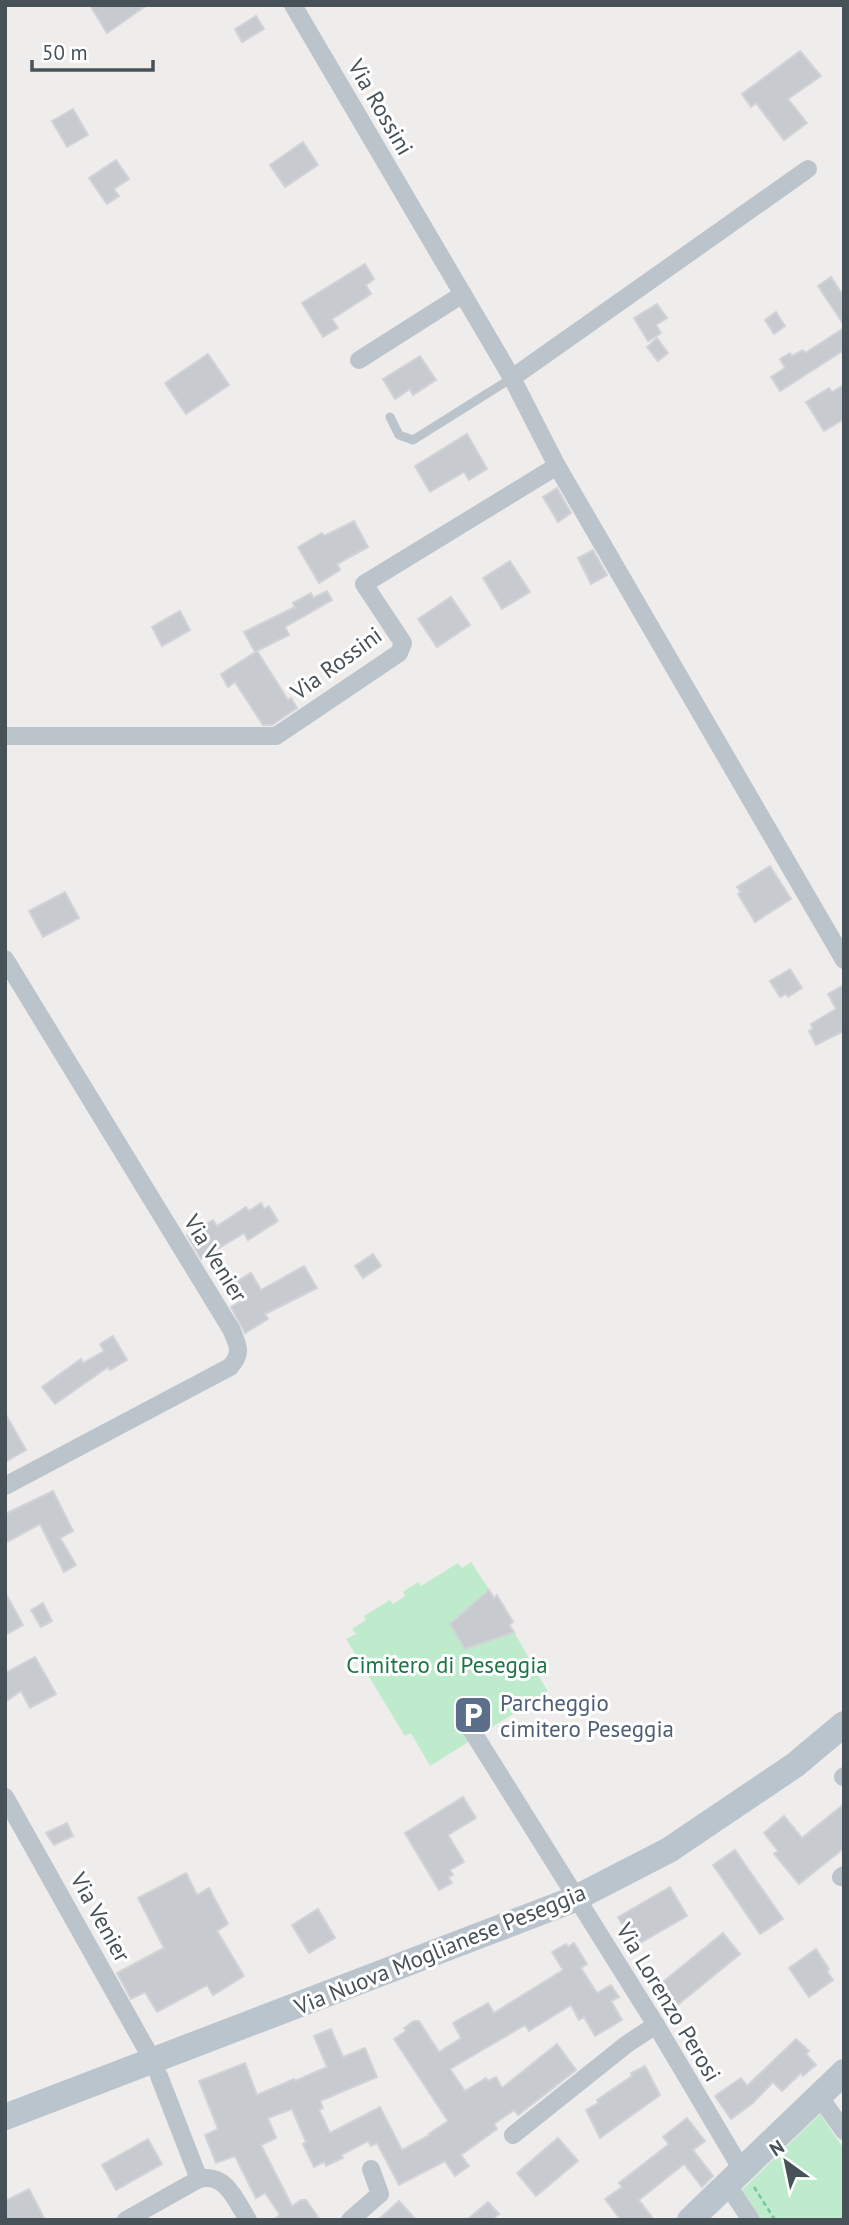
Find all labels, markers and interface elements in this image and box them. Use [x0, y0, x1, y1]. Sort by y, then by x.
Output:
scale bar [32, 28, 152, 72]
text: 50 m [42, 39, 88, 66]
street label: Via Rossini [341, 53, 420, 160]
street label: Via Rossini [284, 620, 387, 706]
street label: Via Venier [177, 1208, 254, 1307]
park label: Cimitero di Peseggia [346, 1650, 548, 1679]
place label: Parcheggio cimitero Peseggia [500, 1688, 674, 1743]
parking icon: Parcheggio cimitero Peseggia [452, 1694, 494, 1736]
street label: Via Venier [64, 1866, 137, 1967]
street label: Via Nuova Moglianese Peseggia [289, 1877, 590, 2021]
street label: Via Lorenzo Perosi [610, 1917, 728, 2087]
north arrow [751, 2127, 821, 2197]
text: N [765, 2134, 789, 2161]

